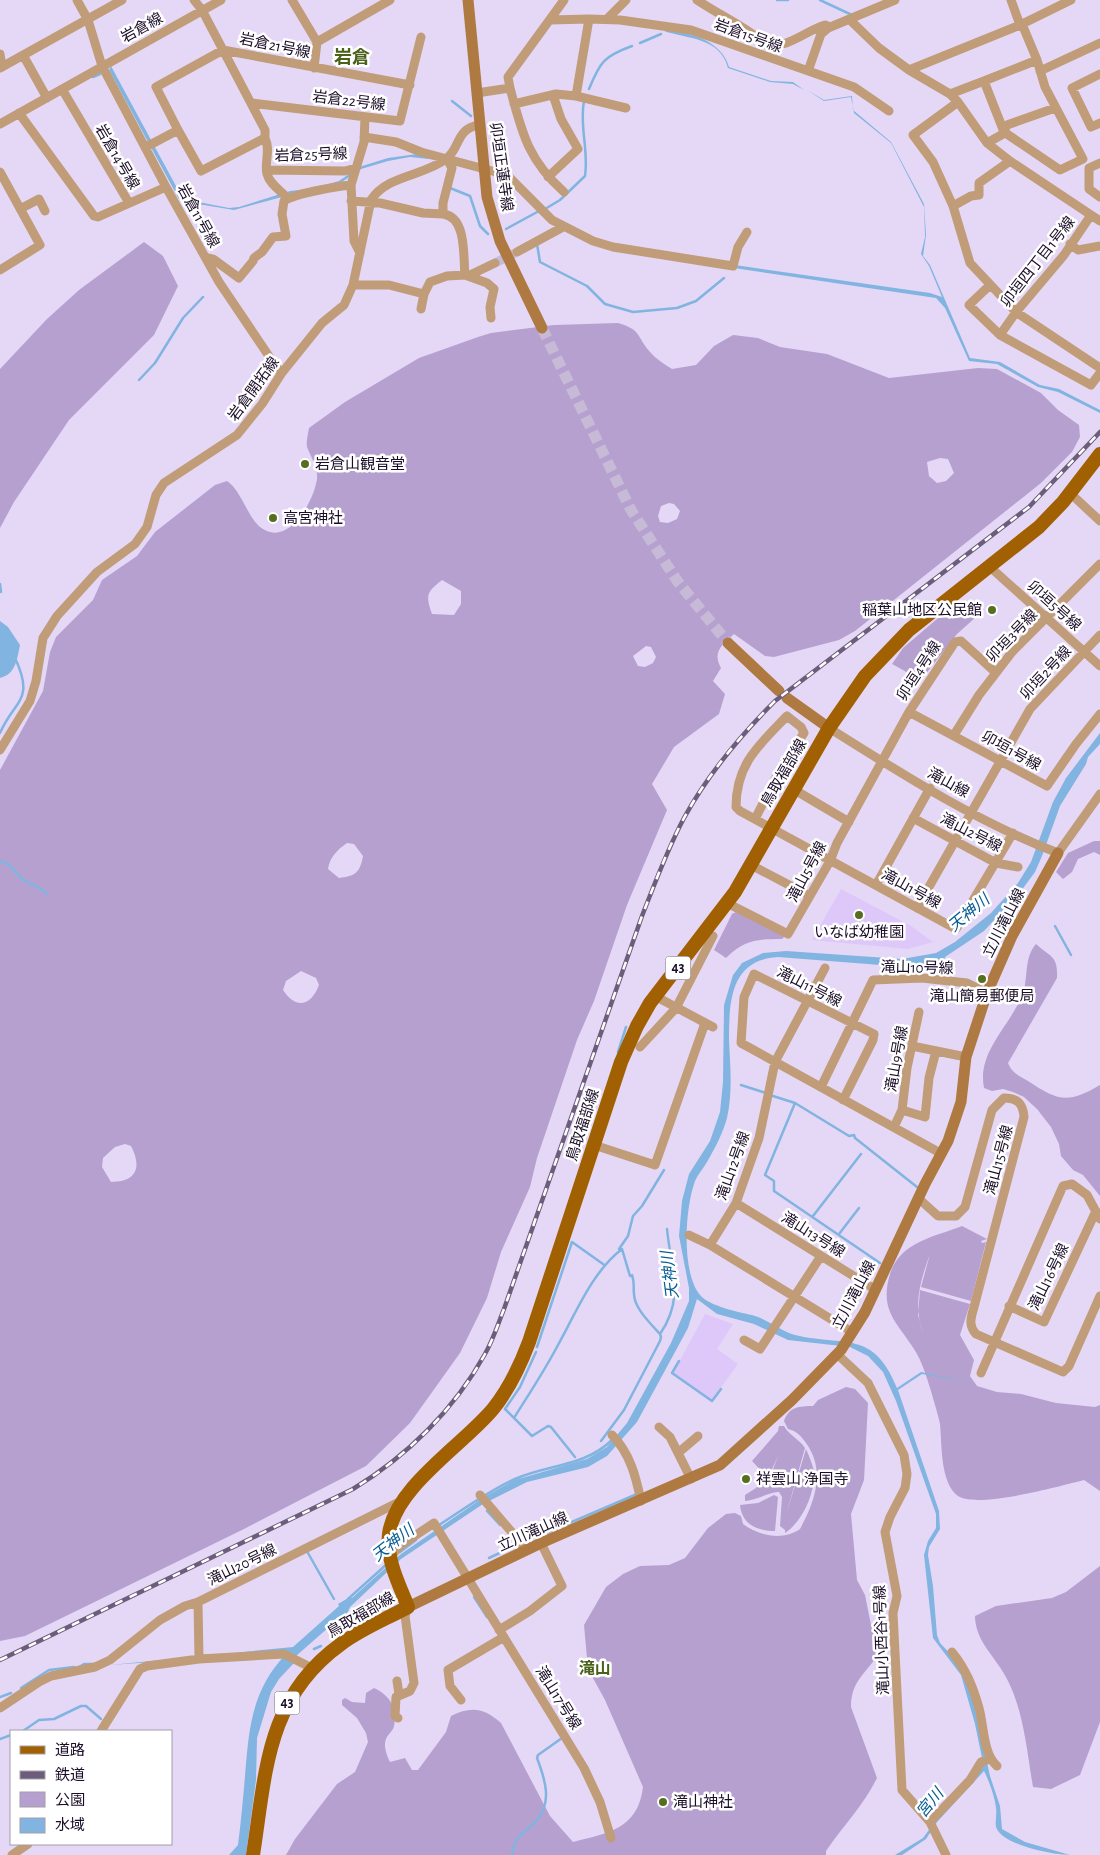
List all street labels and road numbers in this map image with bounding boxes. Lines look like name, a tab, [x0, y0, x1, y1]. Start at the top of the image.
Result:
street label: 岩倉線	[118, 10, 165, 45]
street label: 岩倉15号線	[712, 16, 784, 55]
street label: 岩倉21号線	[238, 30, 312, 61]
street label: 岩倉22号線	[312, 88, 387, 113]
street label: 岩倉14号線	[92, 121, 142, 192]
street label: 卯垣正蓮寺線	[487, 121, 516, 213]
street label: 岩倉25号線	[274, 145, 348, 164]
street label: 岩倉11号線	[174, 181, 222, 250]
street label: 卯垣四丁目1号線	[997, 213, 1078, 310]
street label: 岩倉開拓線	[225, 354, 282, 424]
street label: 卯垣5号線	[1024, 578, 1084, 634]
street label: 卯垣3号線	[983, 606, 1040, 665]
street label: 卯垣4号線	[894, 638, 944, 703]
street label: 卯垣2号線	[1017, 643, 1074, 703]
street label: 卯垣1号線	[979, 728, 1044, 773]
street label: 鳥取福部線	[758, 736, 809, 809]
street label: 滝山線	[925, 765, 972, 800]
street label: 滝山2号線	[938, 810, 1005, 855]
street label: 滝山5号線	[784, 839, 829, 905]
street label: 滝山1号線	[879, 866, 944, 911]
street label: 立川滝山線	[979, 886, 1028, 960]
road number: 43	[666, 956, 690, 980]
street label: 滝山10号線	[880, 959, 954, 976]
street label: 滝山11号線	[774, 963, 844, 1010]
street label: 滝山9号線	[883, 1025, 910, 1093]
street label: 鳥取福部線	[563, 1087, 602, 1163]
street label: 滝山15号線	[982, 1123, 1015, 1196]
street label: 滝山12号線	[713, 1129, 752, 1202]
street label: 滝山13号線	[779, 1209, 848, 1260]
street label: 滝山16号線	[1026, 1241, 1072, 1313]
street label: 立川滝山線	[829, 1258, 878, 1332]
street label: 立川滝山線	[495, 1509, 570, 1554]
street label: 滝山20号線	[205, 1541, 279, 1588]
street label: 滝山小西谷1号線	[872, 1585, 891, 1695]
street label: 鳥取福部線	[324, 1589, 397, 1640]
street label: 滝山17号線	[533, 1663, 584, 1732]
road number: 43	[274, 1692, 300, 1715]

